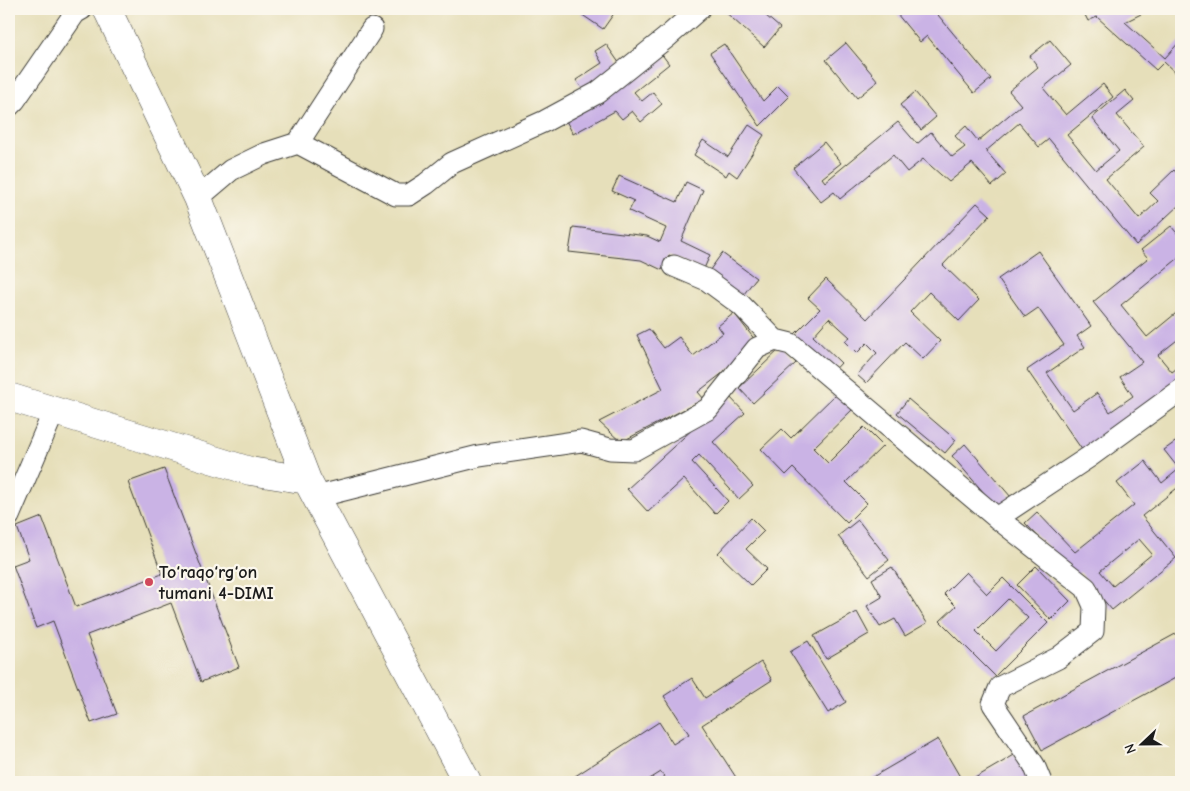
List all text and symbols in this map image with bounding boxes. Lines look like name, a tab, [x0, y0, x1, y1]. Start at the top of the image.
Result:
place label: To‘raqo‘rg‘on tumani 4-DIMI	[158, 562, 274, 604]
marker: To‘raqo‘rg‘on tumani 4-DIMI	[143, 576, 155, 588]
north arrow	[1118, 718, 1168, 768]
text: N	[1121, 741, 1140, 756]

